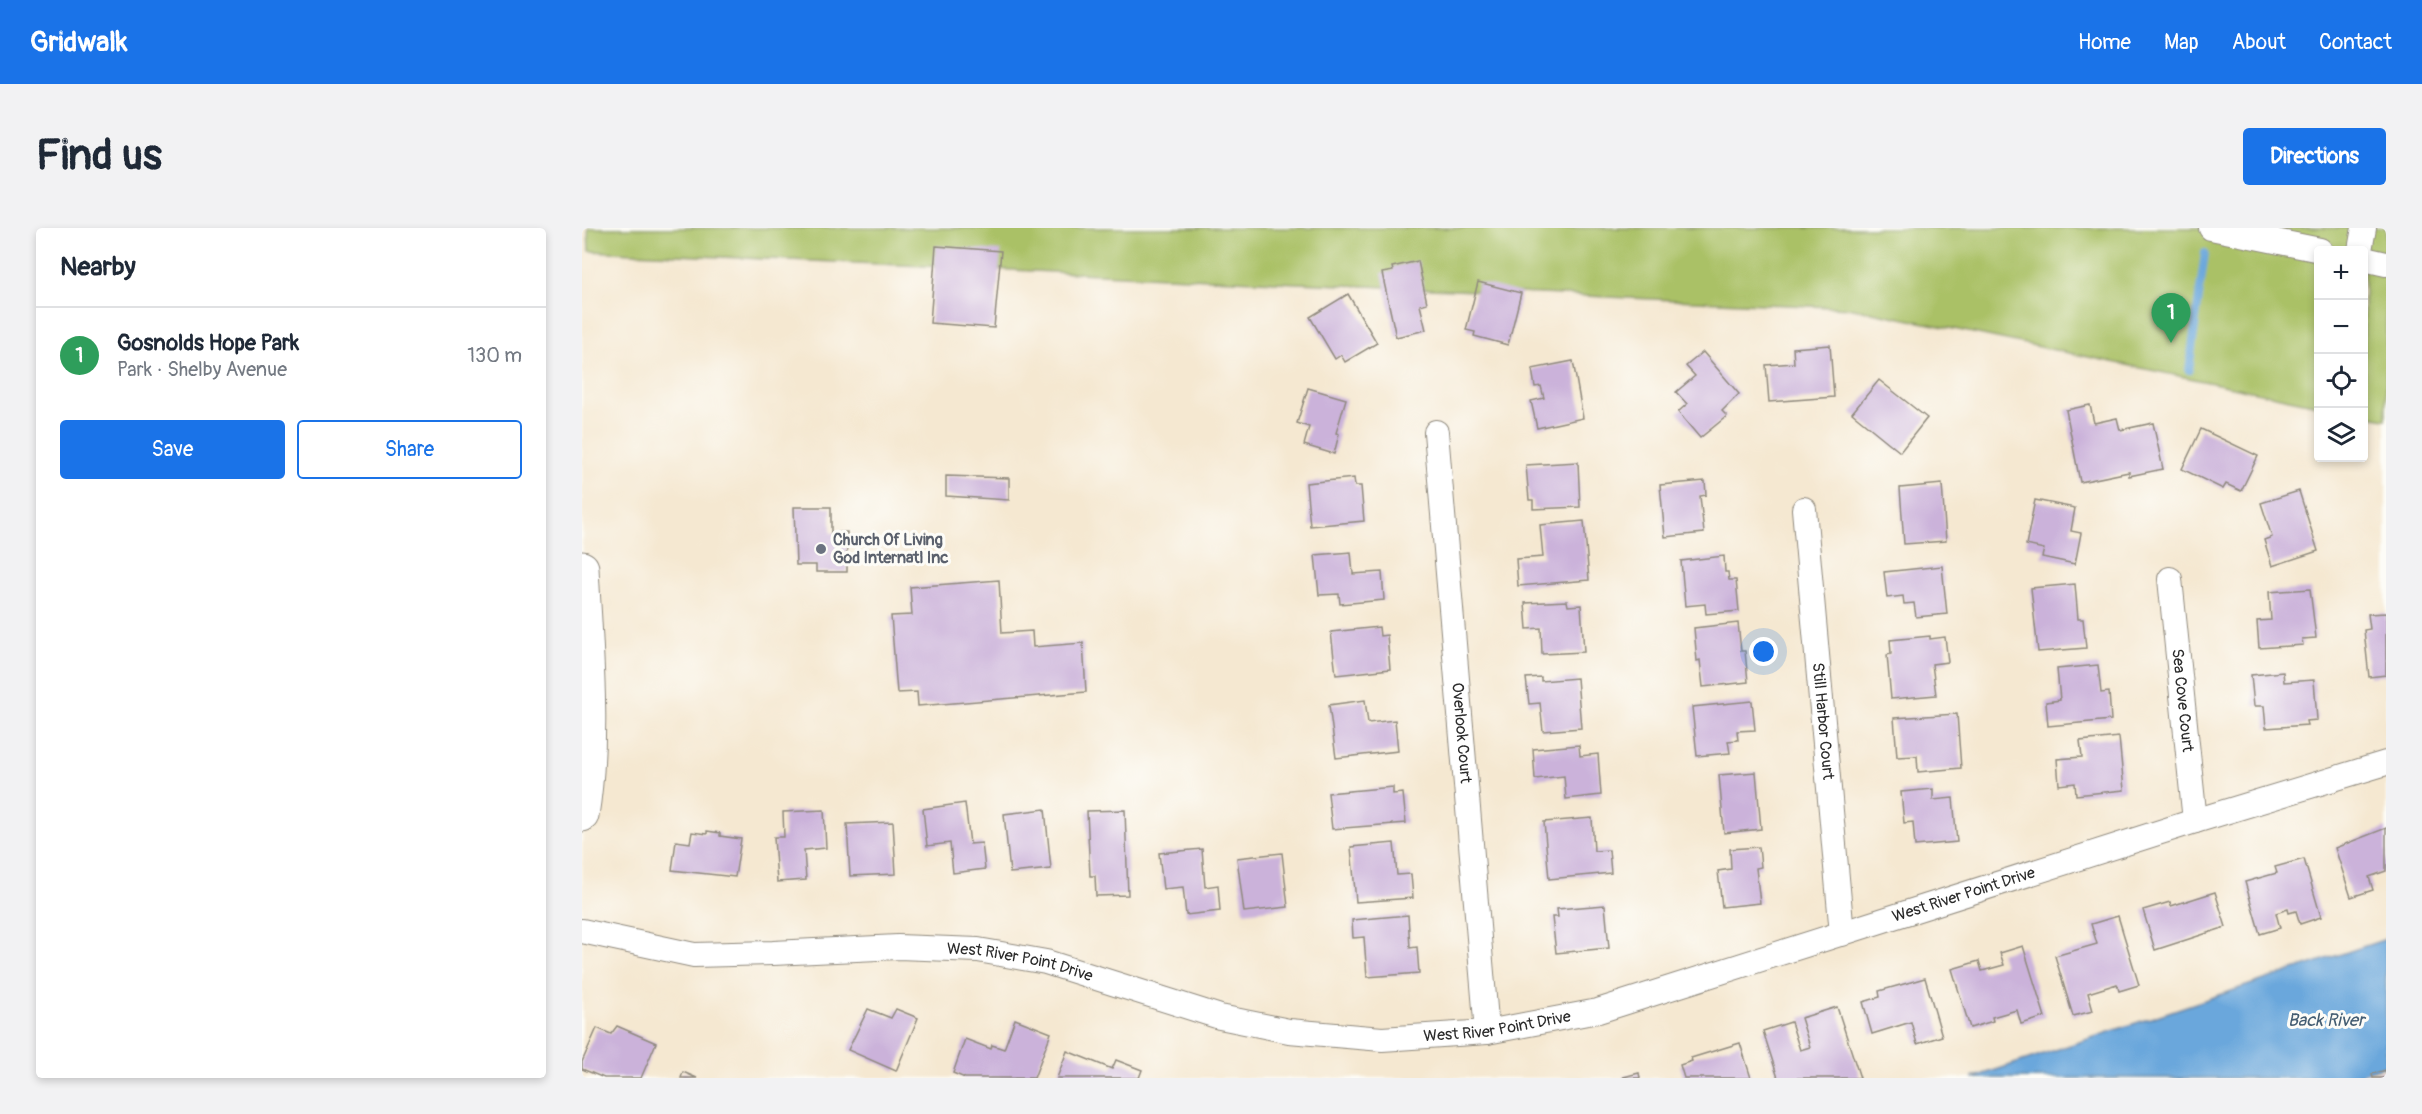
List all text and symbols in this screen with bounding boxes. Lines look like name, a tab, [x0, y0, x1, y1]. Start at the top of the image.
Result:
text: Gridwalk	[30, 25, 128, 60]
text: Home	[2078, 29, 2131, 56]
text: Map	[2164, 29, 2199, 56]
text: About	[2232, 29, 2286, 56]
text: Contact	[2319, 29, 2392, 56]
button: Directions	[2243, 128, 2386, 185]
text: Find us	[36, 130, 162, 182]
map controls	[2314, 246, 2368, 462]
button: +	[2314, 246, 2368, 300]
text: Nearby	[60, 251, 136, 283]
pin: 1	[2152, 294, 2190, 343]
button: −	[2314, 300, 2368, 354]
text: Gosnolds Hope Park	[117, 329, 299, 357]
text: 1	[76, 343, 83, 368]
text: 130 m	[467, 343, 522, 368]
button: locate	[2314, 354, 2368, 408]
text: Park · Shelby Avenue	[117, 357, 287, 382]
button: layers	[2314, 408, 2368, 462]
button: Save	[60, 420, 285, 479]
button: Share	[297, 420, 522, 479]
place label: Church Of Living God Internatl Inc	[833, 530, 948, 568]
marker: Church Of Living God Internatl Inc	[814, 542, 828, 556]
your location	[1749, 637, 1778, 666]
street label: Sea Cove Court	[2167, 648, 2198, 754]
street label: Still Harbor Court	[1808, 662, 1838, 781]
street label: Overlook Court	[1447, 682, 1476, 785]
street label: West River Point Drive	[1890, 863, 2038, 927]
street label: West River Point Drive	[947, 939, 1095, 986]
street label: West River Point Drive	[1423, 1006, 1573, 1046]
water label: Back River	[2288, 1009, 2367, 1032]

